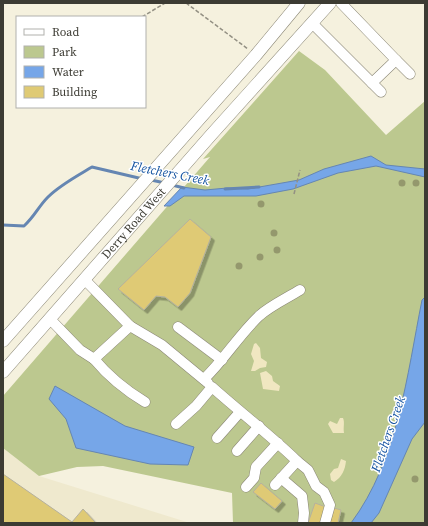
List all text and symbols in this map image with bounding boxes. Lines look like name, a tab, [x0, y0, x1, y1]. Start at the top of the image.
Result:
legend	[16, 16, 146, 108]
text: Road	[52, 24, 79, 40]
text: Park	[52, 44, 77, 60]
text: Water	[52, 64, 84, 80]
text: Building	[52, 84, 97, 100]
water label: Fletchers Creek	[128, 157, 211, 189]
street label: Derry Road West	[98, 184, 169, 262]
water label: Fletchers Creek	[367, 393, 409, 475]

